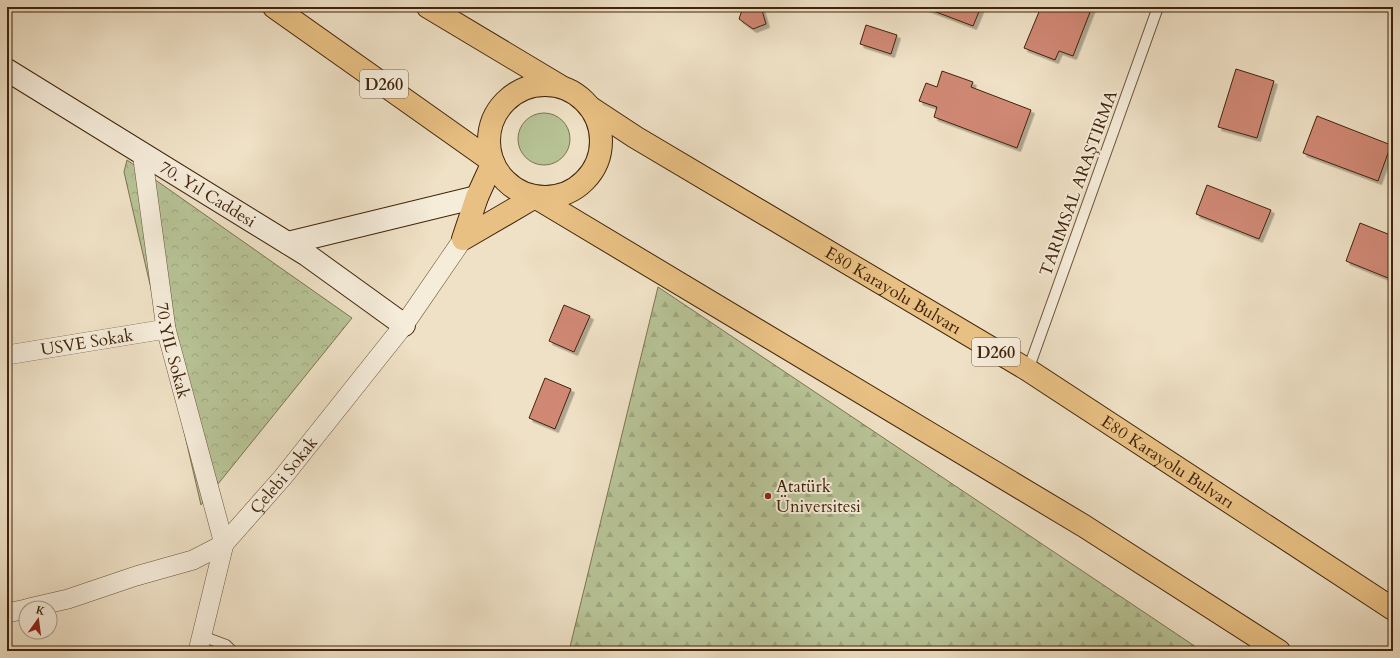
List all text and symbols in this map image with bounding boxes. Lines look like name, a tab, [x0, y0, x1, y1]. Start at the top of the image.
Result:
road number: D260	[360, 70, 408, 98]
street label: TARIMSAL ARAŞTIRMA	[1034, 86, 1123, 279]
street label: 70. Yıl Caddesi	[155, 156, 260, 233]
street label: E80 Karayolu Bulvarı	[821, 241, 966, 340]
street label: 70.YIL Sokak	[151, 301, 196, 402]
street label: USVE Sokak	[39, 323, 136, 361]
road number: D260	[972, 338, 1020, 366]
street label: E80 Karayolu Bulvarı	[1097, 410, 1239, 514]
street label: Çelebi Sokak	[245, 431, 324, 519]
place label: Atatürk Üniversitesi	[776, 475, 861, 518]
marker: Atatürk Üniversitesi	[763, 491, 773, 501]
north arrow	[18, 600, 58, 640]
text: K	[34, 602, 47, 619]

